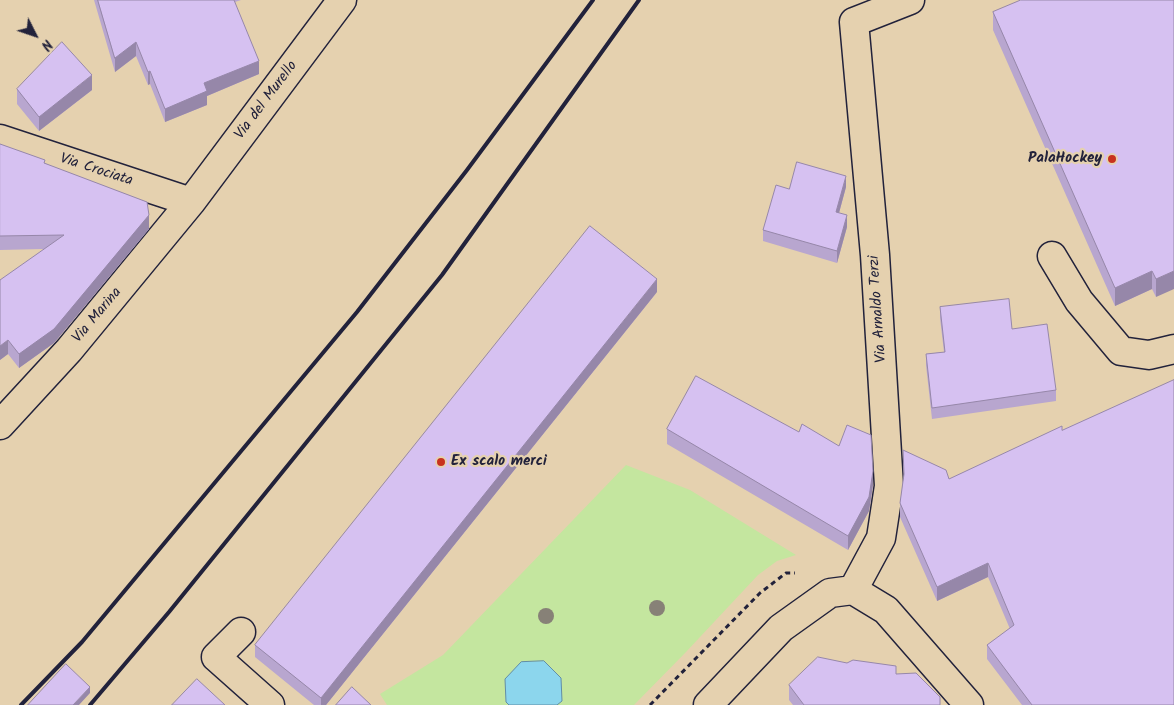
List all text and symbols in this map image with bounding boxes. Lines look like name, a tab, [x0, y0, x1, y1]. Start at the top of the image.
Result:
north arrow	[10, 10, 60, 60]
text: N	[35, 34, 58, 55]
street label: Via del Murello	[232, 58, 302, 144]
place label: PalaHockey	[1028, 150, 1102, 168]
street label: Via Crociata	[57, 151, 135, 191]
marker: PalaHockey	[1106, 153, 1118, 165]
street label: Via Arnaldo Terzi	[866, 255, 892, 363]
street label: Via Marina	[70, 285, 126, 347]
place label: Ex scalo merci	[451, 453, 547, 471]
marker: Ex scalo merci	[435, 456, 447, 468]

